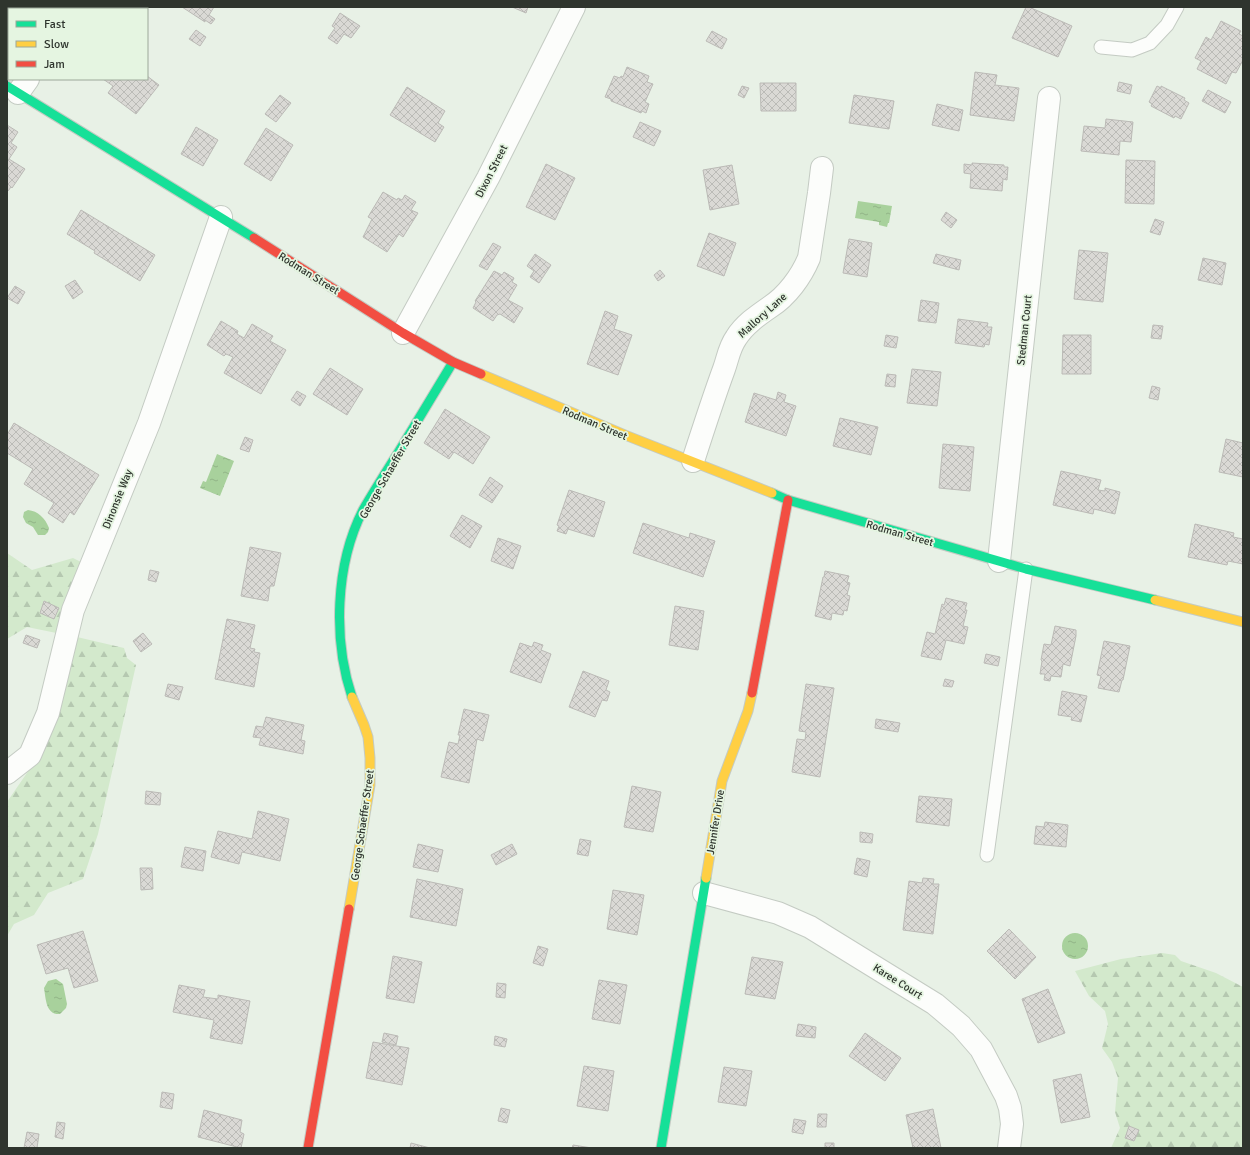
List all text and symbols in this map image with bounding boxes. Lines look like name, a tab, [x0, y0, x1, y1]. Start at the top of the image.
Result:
legend	[8, 8, 148, 80]
text: Fast	[44, 17, 65, 32]
text: Slow	[44, 37, 69, 52]
text: Jam	[44, 57, 65, 72]
street label: Dixon Street	[473, 142, 510, 200]
street label: Rodman Street	[276, 250, 342, 297]
street label: Mallory Lane	[735, 290, 789, 341]
street label: Stedman Court	[1014, 294, 1035, 366]
street label: Rodman Street	[560, 404, 629, 443]
street label: George Schaeffer Street	[357, 417, 424, 521]
street label: Dinonsie Way	[100, 467, 136, 531]
street label: Rodman Street	[865, 518, 935, 549]
street label: George Schaeffer Street	[348, 769, 377, 881]
street label: Jennifer Drive	[704, 789, 727, 855]
street label: Karee Court	[871, 961, 925, 1002]

